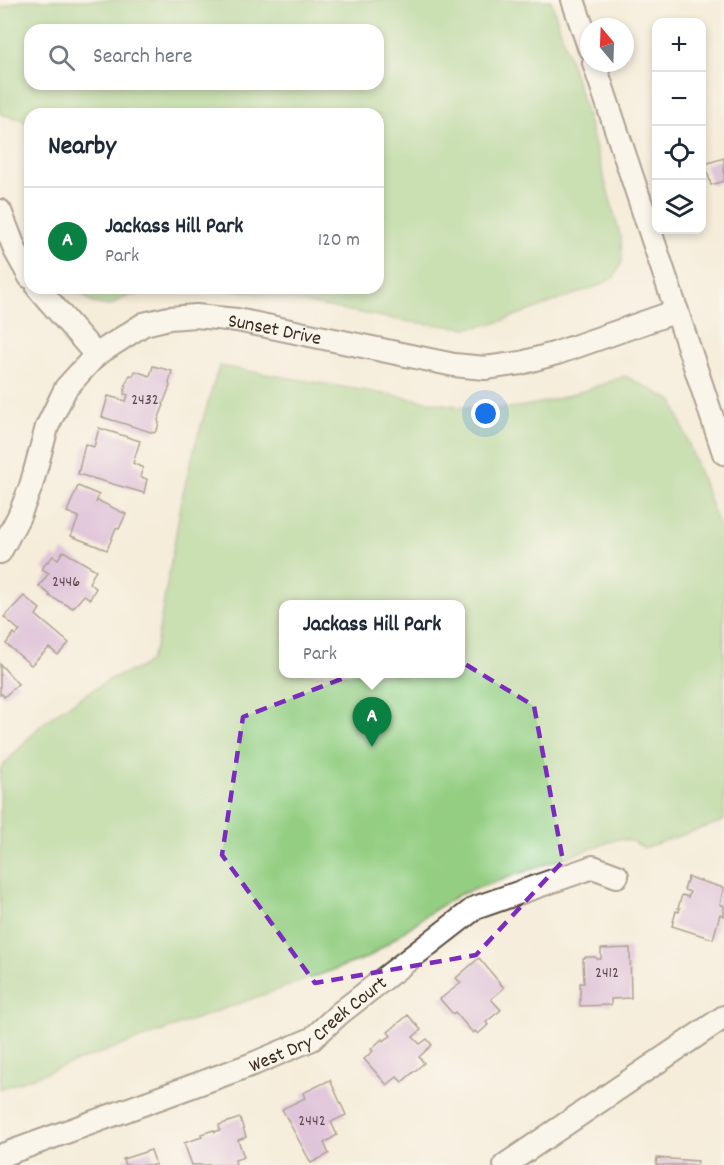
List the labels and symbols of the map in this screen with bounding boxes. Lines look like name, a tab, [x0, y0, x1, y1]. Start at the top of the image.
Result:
north arrow	[580, 18, 634, 72]
street label: Sunset Drive	[227, 308, 324, 354]
house number: 2432	[131, 389, 159, 412]
your location	[471, 399, 500, 428]
house number: 2446	[52, 571, 80, 594]
pin: A	[352, 698, 392, 747]
house number: 2412	[595, 962, 619, 985]
street label: West Dry Creek Court	[245, 971, 394, 1081]
house number: 2442	[298, 1110, 326, 1133]

